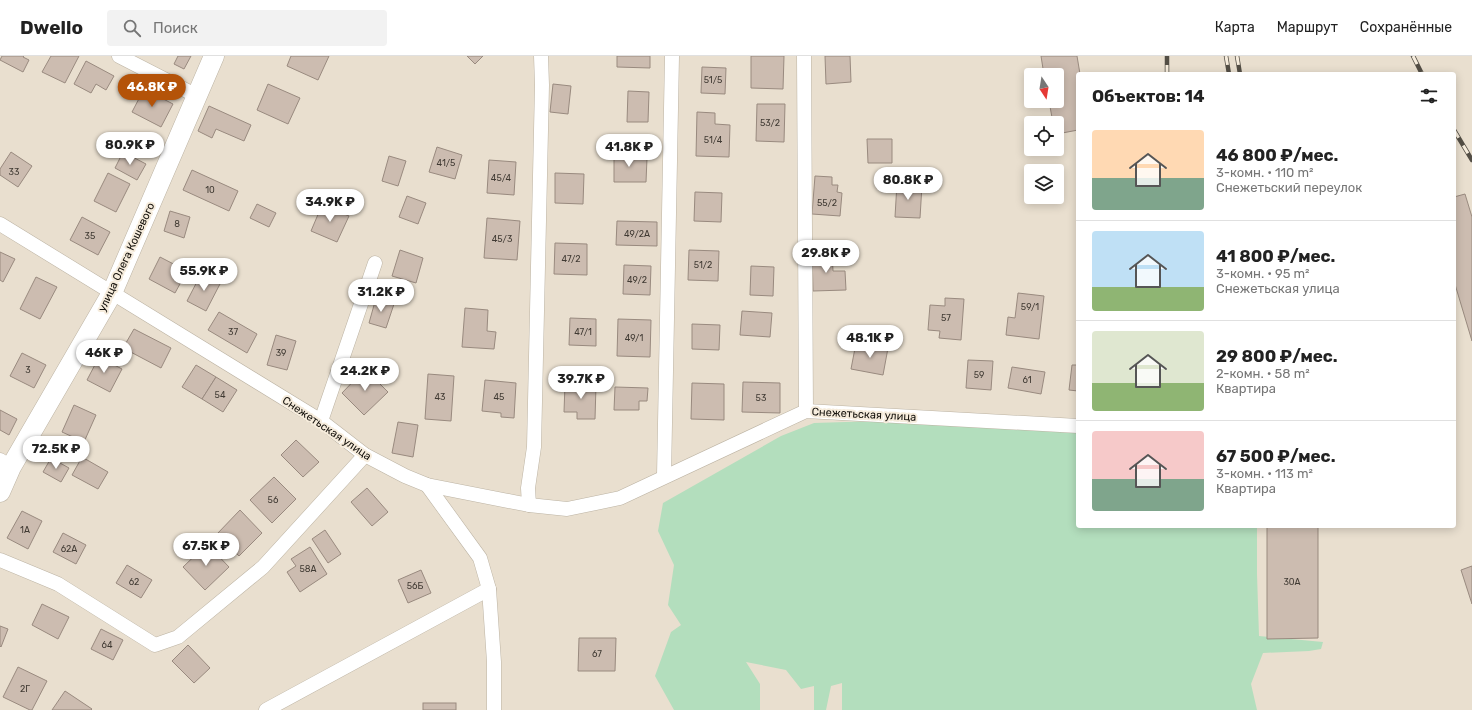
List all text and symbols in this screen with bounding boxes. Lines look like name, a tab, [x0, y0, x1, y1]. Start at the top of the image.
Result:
search box	[107, 10, 387, 46]
text: Dwello	[20, 16, 83, 39]
icon: search	[121, 17, 143, 39]
text: Поиск	[153, 19, 198, 37]
text: Карта	[1215, 19, 1255, 36]
text: Маршрут	[1277, 19, 1338, 36]
text: Сохранённые	[1360, 19, 1452, 36]
north arrow	[1024, 68, 1064, 108]
map controls	[1024, 68, 1064, 204]
pin: 46.8K ₽	[115, 74, 189, 108]
house number: 51/5	[704, 75, 722, 85]
text: 46.8K ₽	[127, 79, 177, 94]
icon: filters	[1418, 85, 1440, 107]
text: Объектов: 14	[1092, 86, 1205, 106]
button: locate	[1024, 116, 1064, 156]
house number: 53/2	[760, 118, 780, 128]
pin: 80.9K ₽	[93, 132, 167, 166]
pin: 41.8K ₽	[592, 134, 666, 168]
house number: 51/4	[704, 135, 723, 145]
text: 80.9K ₽	[105, 137, 155, 152]
text: 41.8K ₽	[605, 139, 653, 154]
text: 46 800 ₽/мес.	[1216, 145, 1338, 165]
icon: home	[1124, 146, 1172, 194]
house number: 41/5	[437, 158, 455, 168]
button: layers	[1024, 164, 1064, 204]
text: 3-комн. · 110 m²	[1216, 165, 1314, 180]
house number: 33	[9, 167, 19, 177]
pin: 80.8K ₽	[871, 167, 945, 201]
text: 80.8K ₽	[883, 172, 933, 187]
house number: 45/4	[491, 173, 512, 183]
text: Снежетьский переулок	[1216, 180, 1362, 195]
house number: 10	[205, 185, 215, 195]
pin: 34.9K ₽	[293, 189, 367, 223]
text: 34.9K ₽	[305, 194, 355, 209]
house number: 55/2	[817, 198, 837, 208]
street label: улица Олега Кошевого	[95, 201, 157, 314]
house number: 8	[174, 219, 180, 229]
house number: 49/2А	[624, 229, 650, 239]
house number: 35	[85, 231, 95, 241]
house number: 45/3	[492, 234, 512, 244]
pin: 29.8K ₽	[789, 240, 863, 274]
text: 29.8K ₽	[801, 245, 851, 260]
text: 41 800 ₽/мес.	[1216, 246, 1335, 266]
icon: home	[1124, 247, 1172, 295]
house number: 47/2	[562, 254, 580, 264]
pin: 55.9K ₽	[167, 258, 241, 292]
house number: 51/2	[694, 260, 712, 270]
text: 55.9K ₽	[180, 263, 228, 278]
text: 3-комн. · 95 m²	[1216, 266, 1310, 281]
house number: 49/2	[627, 275, 647, 285]
pin: 31.2K ₽	[344, 279, 418, 313]
text: Снежетьская улица	[1216, 281, 1340, 296]
text: 31.2K ₽	[357, 284, 405, 299]
house number: 59/1	[1021, 302, 1039, 312]
house number: 57	[941, 313, 951, 323]
pin: 48.1K ₽	[833, 325, 907, 359]
house number: 37	[228, 327, 238, 337]
house number: 47/1	[574, 327, 592, 337]
text: 48.1K ₽	[846, 330, 894, 345]
house number: 49/1	[625, 333, 643, 343]
pin: 46K ₽	[76, 340, 132, 374]
text: 46K ₽	[85, 345, 123, 360]
text: 29 800 ₽/мес.	[1216, 346, 1338, 366]
icon: home	[1124, 347, 1172, 395]
house number: 39	[276, 348, 286, 358]
pin: 24.2K ₽	[328, 358, 402, 392]
text: 24.2K ₽	[340, 363, 390, 378]
house number: 3	[25, 365, 31, 375]
pin: 39.7K ₽	[544, 366, 618, 400]
text: 2-комн. · 58 m²	[1216, 366, 1310, 381]
house number: 59	[974, 370, 984, 380]
text: 39.7K ₽	[557, 371, 605, 386]
house number: 61	[1022, 375, 1032, 385]
text: Квартира	[1216, 381, 1276, 396]
house number: 54	[215, 390, 226, 400]
house number: 43	[435, 392, 446, 402]
house number: 45	[494, 392, 504, 402]
house number: 53	[756, 393, 766, 403]
street label: Снежетьская улица	[280, 394, 374, 463]
street label: Снежетьская улица	[811, 405, 917, 424]
pin: 72.5K ₽	[19, 436, 93, 470]
text: 72.5K ₽	[32, 441, 80, 456]
text: 67 500 ₽/мес.	[1216, 446, 1335, 466]
icon: home	[1124, 447, 1172, 495]
text: 3-комн. · 113 m²	[1216, 466, 1313, 481]
text: Квартира	[1216, 481, 1276, 496]
house number: 56	[268, 495, 279, 505]
house number: 1А	[20, 525, 30, 535]
pin: 67.5K ₽	[169, 533, 243, 567]
text: 67.5K ₽	[182, 538, 230, 553]
house number: 62А	[61, 544, 77, 554]
house number: 58А	[299, 564, 317, 574]
house number: 62	[129, 577, 139, 587]
house number: 30А	[1283, 577, 1301, 587]
house number: 56Б	[407, 581, 423, 591]
house number: 64	[101, 640, 113, 650]
house number: 67	[592, 649, 602, 659]
house number: 2Г	[20, 684, 30, 694]

